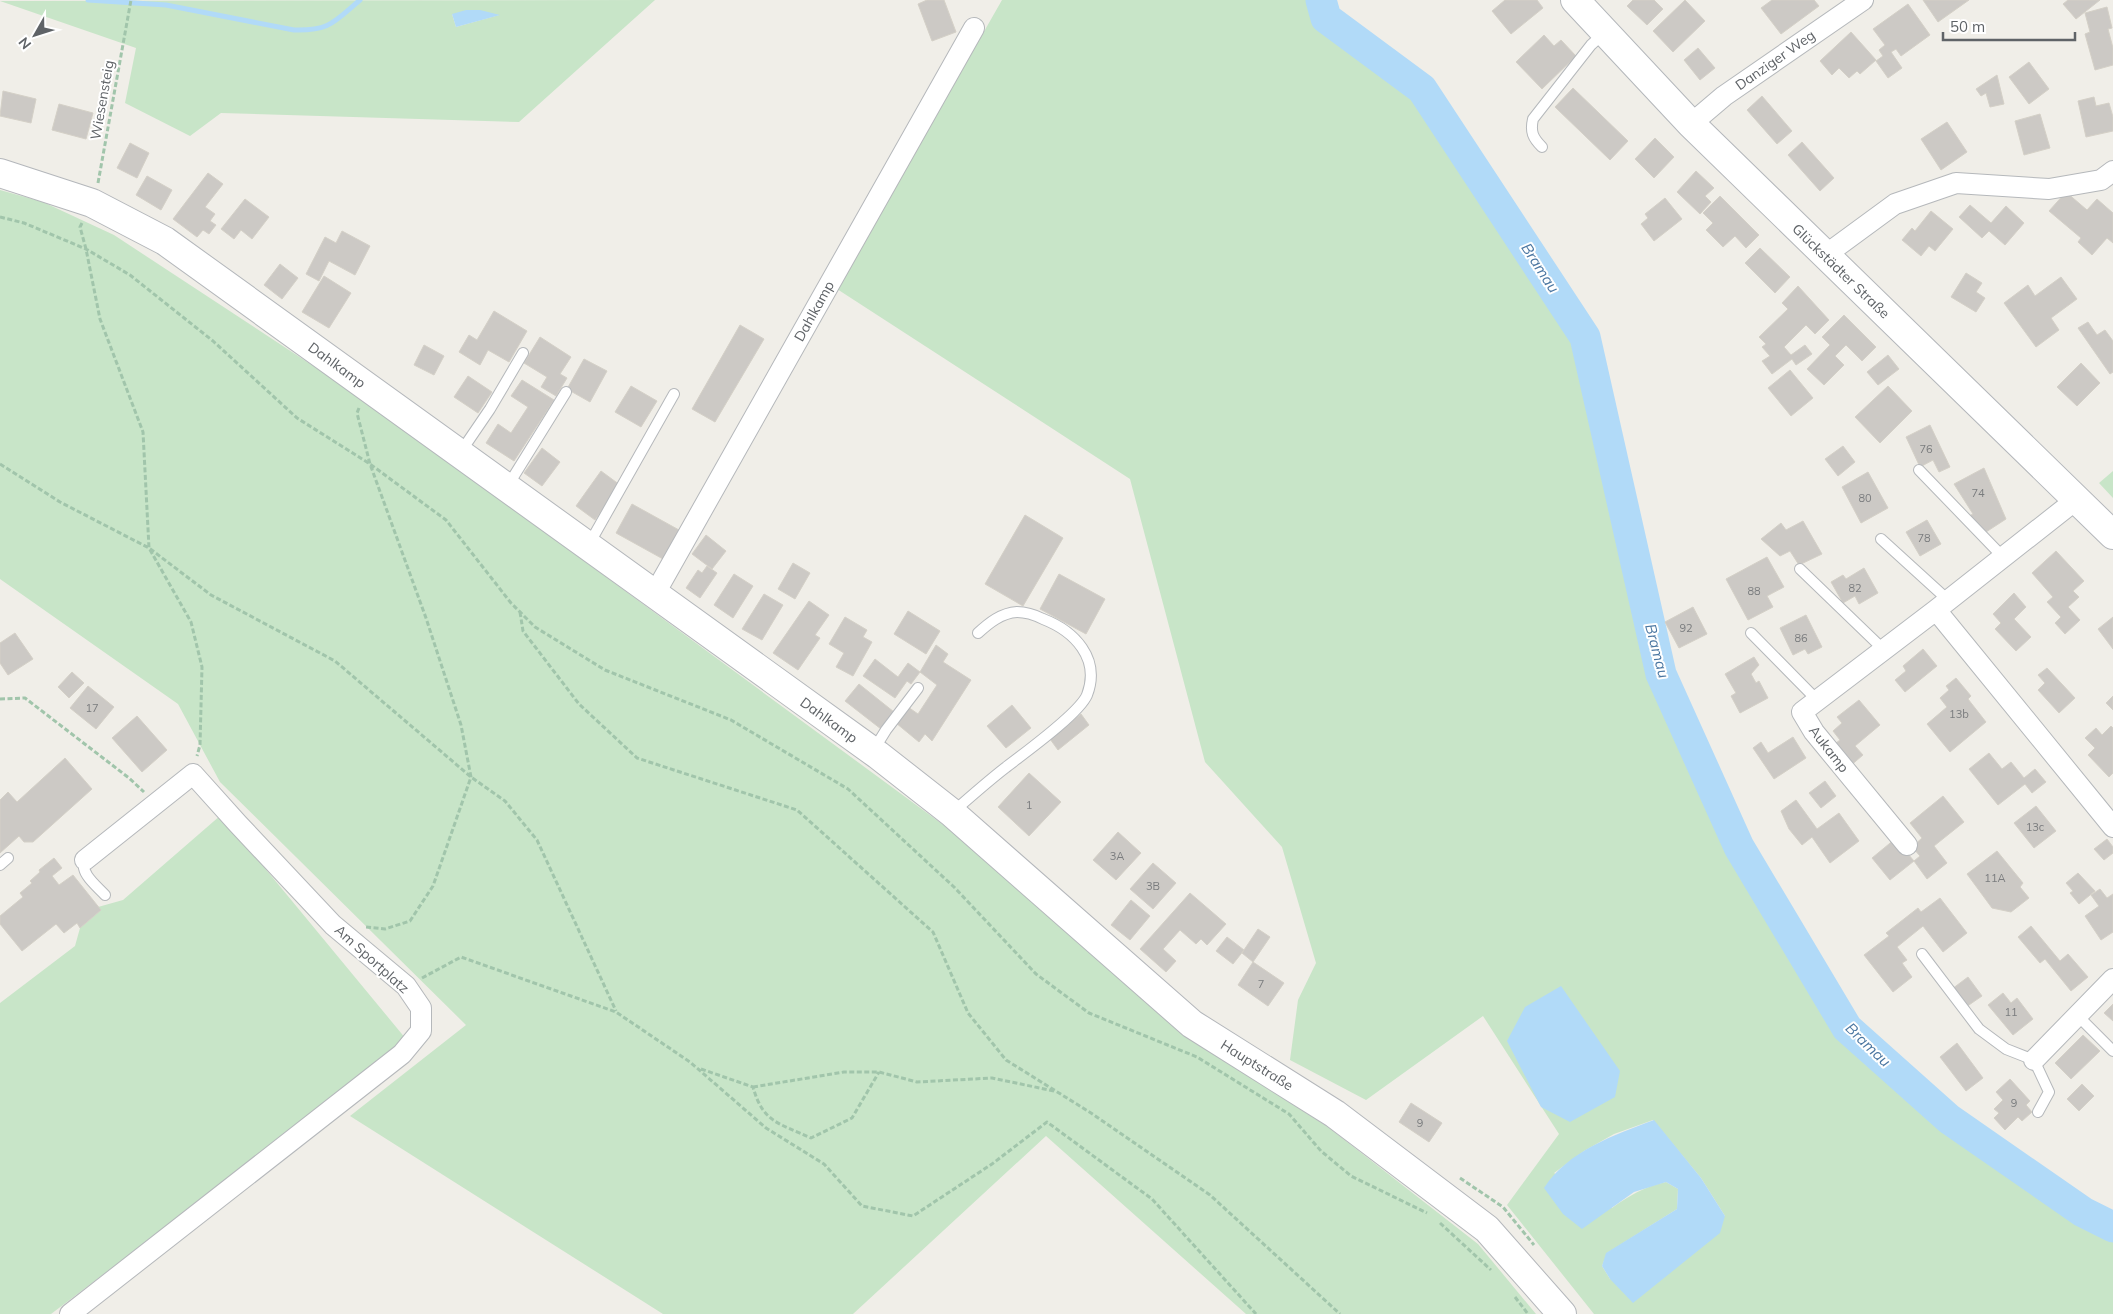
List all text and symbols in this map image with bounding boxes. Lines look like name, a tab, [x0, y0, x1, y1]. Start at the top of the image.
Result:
north arrow	[10, 10, 60, 60]
scale bar	[1943, 10, 2076, 42]
text: 50 m	[1950, 17, 1985, 36]
street label: Danziger Weg	[1732, 26, 1818, 94]
text: N	[15, 33, 35, 53]
street label: Wiesensteig	[86, 59, 118, 141]
street label: Glückstädter Straße	[1788, 220, 1894, 322]
water label: Bramau	[1517, 239, 1564, 296]
street label: Dahlkamp	[790, 277, 838, 345]
street label: Dahlkamp	[305, 338, 369, 392]
house number: 76	[1919, 442, 1933, 456]
house number: 74	[1971, 486, 1985, 500]
house number: 80	[1858, 491, 1872, 505]
house number: 78	[1917, 531, 1931, 545]
house number: 82	[1848, 581, 1862, 595]
house number: 88	[1747, 584, 1761, 598]
house number: 92	[1679, 621, 1693, 635]
water label: Bramau	[1641, 622, 1674, 680]
house number: 86	[1794, 631, 1808, 645]
street label: Dahlkamp	[797, 693, 861, 747]
house number: 17	[85, 701, 99, 715]
house number: 13b	[1949, 707, 1969, 721]
street label: Aukamp	[1805, 722, 1853, 776]
house number: 1	[1026, 798, 1032, 812]
house number: 13c	[2026, 820, 2045, 834]
house number: 3A	[1110, 849, 1124, 863]
house number: 11A	[1984, 871, 2006, 885]
house number: 3B	[1146, 879, 1160, 893]
street label: Am Sportplatz	[331, 921, 413, 997]
house number: 7	[1258, 977, 1264, 991]
house number: 11	[2004, 1005, 2018, 1019]
water label: Bramau	[1842, 1019, 1895, 1071]
street label: Hauptstraße	[1217, 1036, 1297, 1094]
house number: 9	[2011, 1096, 2017, 1110]
house number: 9	[1417, 1116, 1423, 1130]

